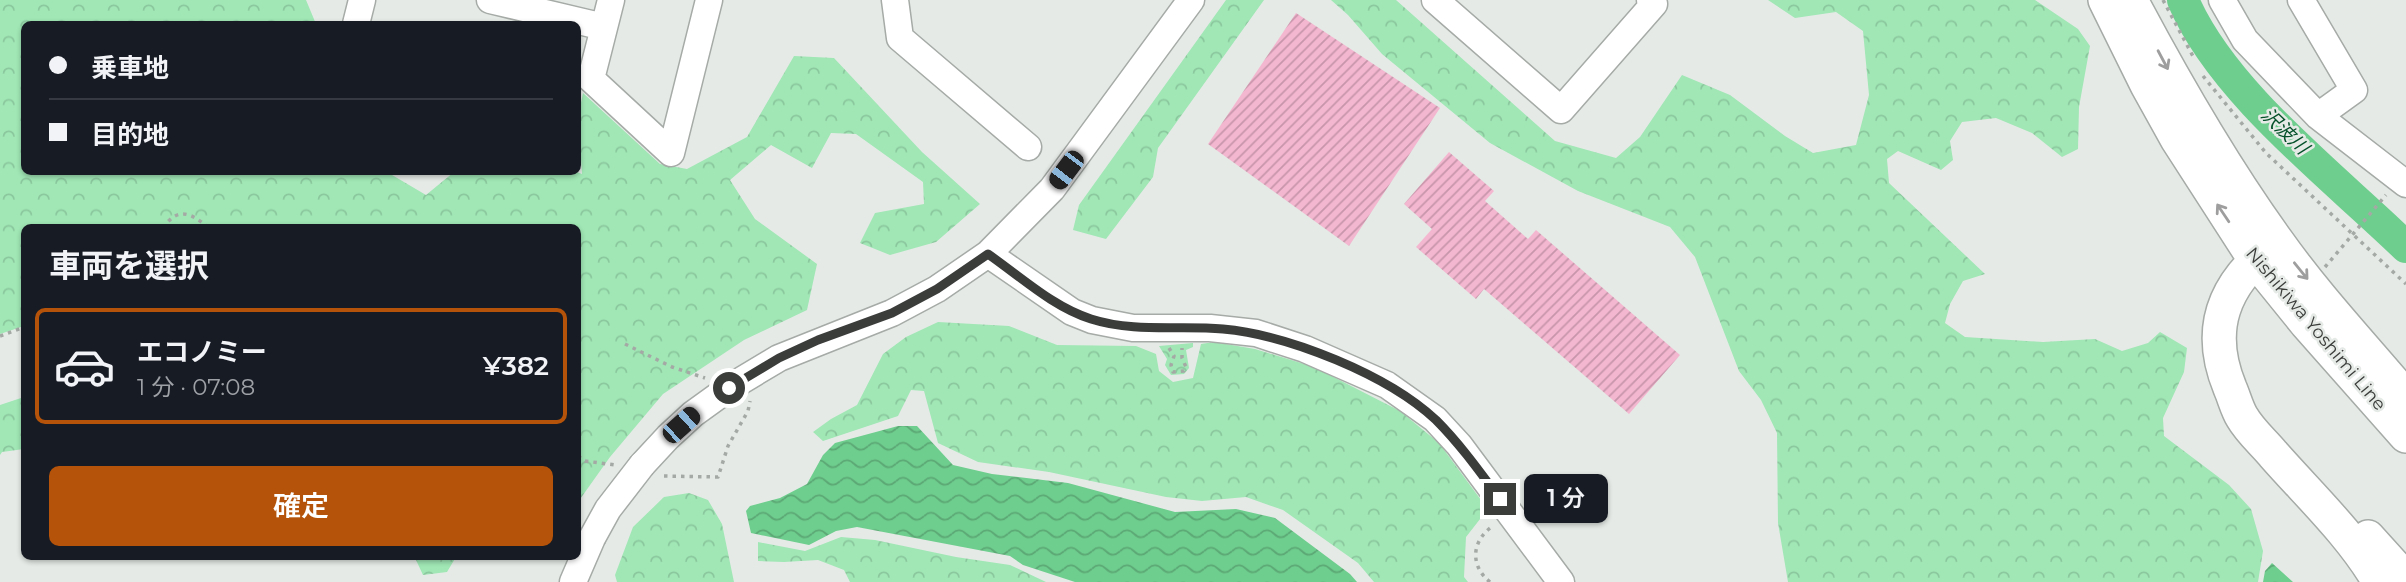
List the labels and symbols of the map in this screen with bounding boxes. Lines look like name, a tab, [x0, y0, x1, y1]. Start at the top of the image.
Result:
one-way arrow	[2157, 49, 2170, 70]
water label: 沢波川	[2257, 103, 2315, 160]
car	[1045, 147, 1088, 193]
one-way arrow	[2216, 204, 2230, 223]
street label: Nishikiwa Yoshimi Line	[2241, 243, 2391, 415]
one-way arrow	[2293, 261, 2308, 279]
route start	[713, 372, 745, 404]
car	[659, 403, 704, 447]
callout: 1 分	[1524, 475, 1608, 524]
route end	[1484, 483, 1516, 515]

